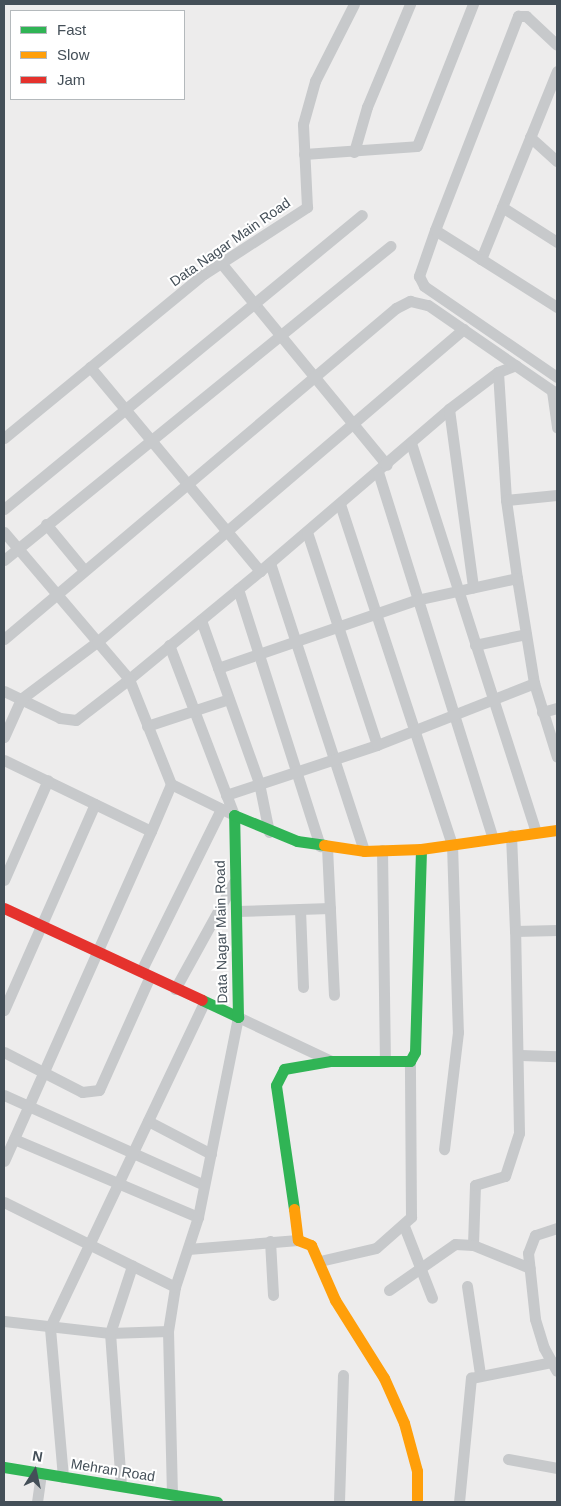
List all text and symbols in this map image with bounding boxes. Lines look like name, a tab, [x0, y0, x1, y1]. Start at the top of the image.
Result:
legend	[10, 10, 185, 100]
text: Fast	[57, 21, 86, 38]
text: Slow	[57, 46, 90, 63]
text: Jam	[57, 71, 85, 88]
street label: Data Nagar Main Road	[167, 194, 293, 290]
street label: Data Nagar Main Road	[211, 860, 231, 1004]
north arrow	[10, 1446, 60, 1496]
text: N	[31, 1447, 44, 1465]
street label: Mehran Road	[70, 1455, 156, 1485]

